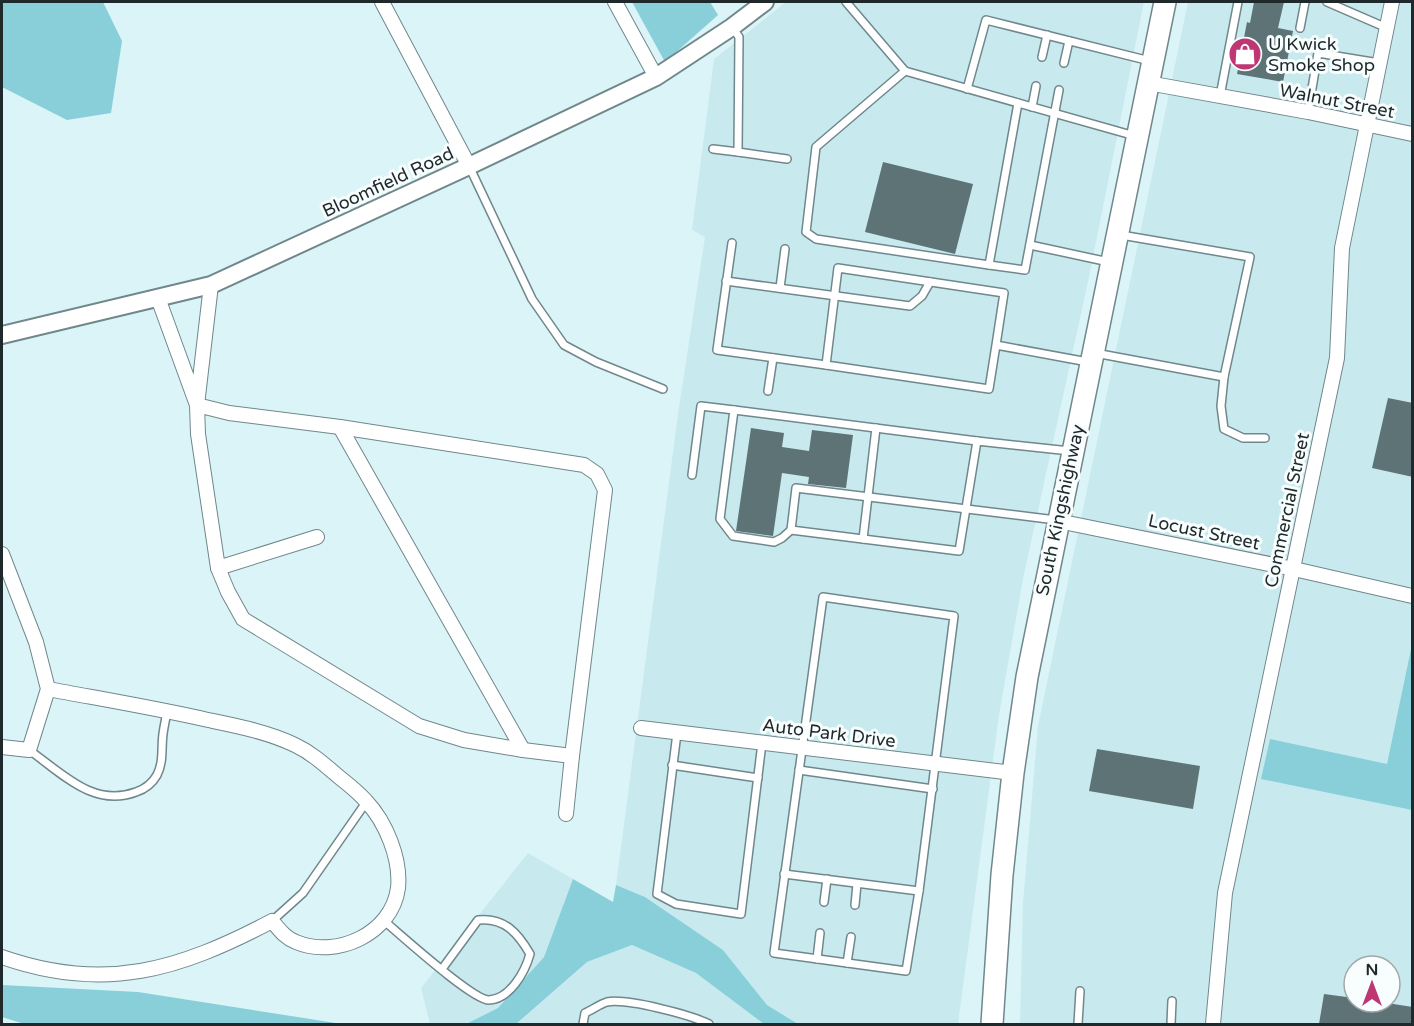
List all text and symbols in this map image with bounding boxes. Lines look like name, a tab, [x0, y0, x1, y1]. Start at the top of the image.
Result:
place label: U Kwick Smoke Shop	[1268, 33, 1375, 76]
shop icon: U Kwick Smoke Shop	[1227, 36, 1263, 72]
street label: Walnut Street	[1278, 79, 1397, 123]
street label: Bloomfield Road	[319, 142, 457, 222]
street label: South Kingshighway	[1031, 422, 1089, 598]
street label: Commercial Street	[1260, 430, 1314, 589]
street label: Locust Street	[1146, 509, 1262, 555]
street label: Auto Park Drive	[761, 714, 897, 752]
north arrow	[1342, 954, 1402, 1014]
text: N	[1366, 960, 1378, 980]

